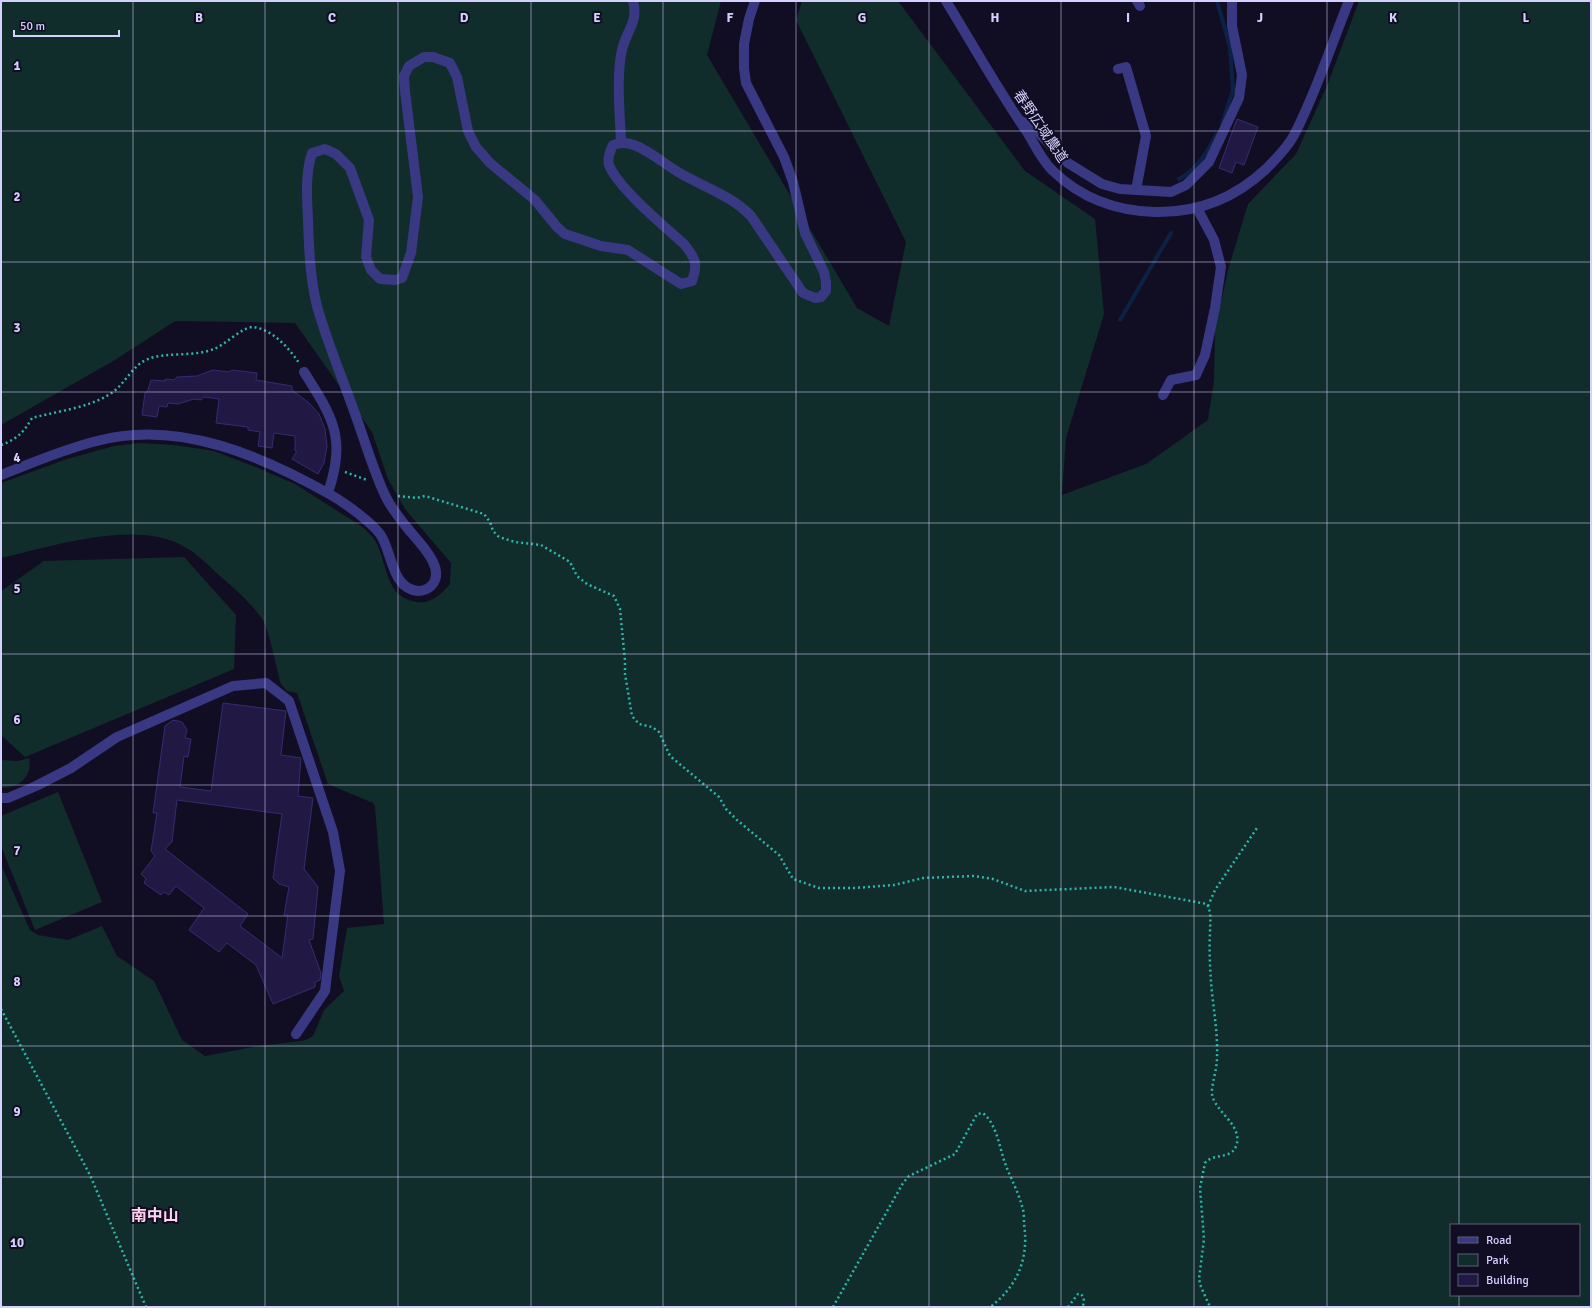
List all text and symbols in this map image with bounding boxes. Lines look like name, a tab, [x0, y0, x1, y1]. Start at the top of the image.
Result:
text: B	[195, 10, 203, 26]
text: C	[328, 10, 336, 26]
text: D	[460, 10, 469, 26]
text: E	[593, 10, 601, 26]
text: F	[727, 10, 734, 26]
text: G	[858, 10, 866, 26]
text: H	[991, 10, 999, 26]
text: I	[1126, 10, 1130, 26]
text: J	[1257, 10, 1263, 26]
text: K	[1389, 10, 1397, 26]
text: L	[1523, 10, 1530, 26]
scale bar	[14, 12, 119, 38]
text: 50 m	[20, 19, 45, 34]
text: 1	[13, 58, 21, 74]
street label: 春野広域農道	[1010, 87, 1071, 166]
text: 2	[13, 189, 21, 205]
text: 3	[13, 320, 21, 336]
text: 4	[13, 450, 21, 466]
text: 5	[13, 581, 21, 597]
text: 6	[13, 712, 21, 728]
text: 7	[13, 843, 21, 859]
text: 8	[13, 974, 21, 990]
text: 9	[13, 1104, 21, 1120]
district label: 南中山	[131, 1206, 179, 1226]
legend	[1450, 1224, 1580, 1296]
text: Road	[1486, 1233, 1512, 1248]
text: 10	[10, 1235, 24, 1251]
text: Park	[1486, 1253, 1509, 1268]
text: Building	[1486, 1273, 1529, 1288]

